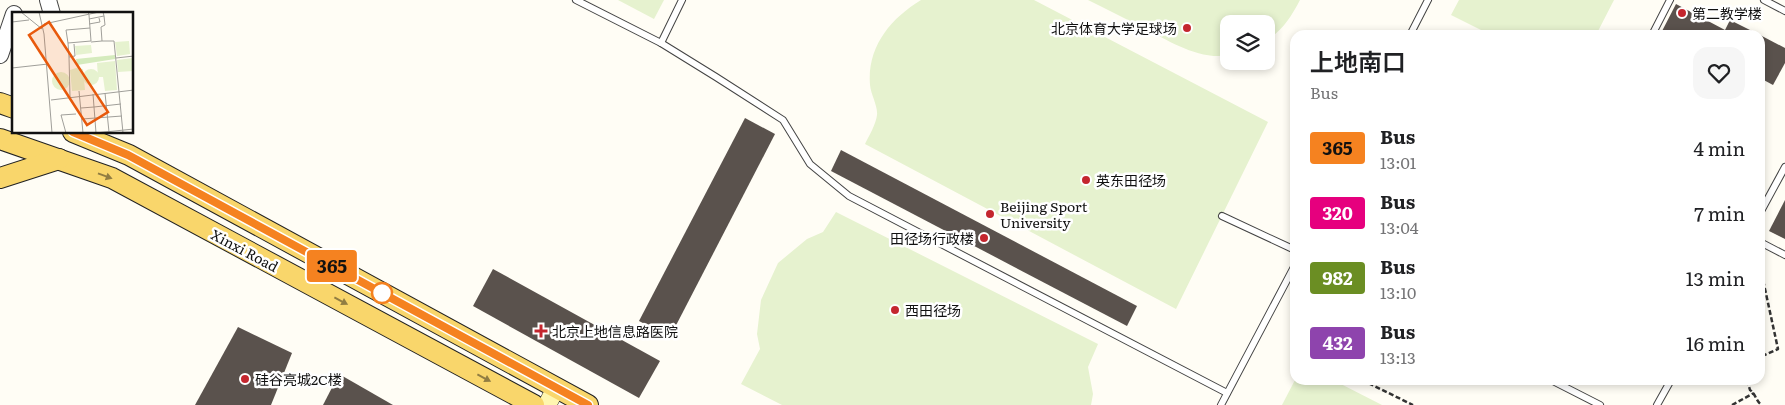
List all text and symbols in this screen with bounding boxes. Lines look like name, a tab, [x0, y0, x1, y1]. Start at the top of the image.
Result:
place label: 第二教学楼	[1692, 3, 1762, 23]
marker: 第二教学楼	[1676, 7, 1688, 19]
inset map	[12, 12, 134, 134]
map controls	[1220, 15, 1275, 70]
button: layers	[1220, 15, 1275, 70]
place label: 北京体育大学足球场	[1051, 18, 1177, 38]
marker: 北京体育大学足球场	[1181, 22, 1193, 34]
text: 上地南口	[1310, 43, 1406, 78]
button: heart	[1693, 47, 1745, 99]
text: Bus	[1310, 80, 1338, 104]
text: Bus	[1380, 122, 1415, 150]
text: 365	[1322, 134, 1353, 161]
text: 4 min	[1693, 134, 1745, 162]
text: 13:01	[1380, 150, 1416, 174]
place label: 英东田径场	[1096, 170, 1166, 190]
one-way arrow	[98, 172, 113, 180]
marker: 英东田径场	[1080, 174, 1092, 186]
text: Bus	[1380, 187, 1415, 215]
place label: Beijing Sport University	[1000, 196, 1088, 232]
text: 320	[1322, 199, 1353, 226]
text: 7 min	[1694, 199, 1745, 227]
marker: Beijing Sport University	[984, 208, 996, 220]
text: 13:04	[1380, 215, 1419, 239]
street label: Xinxi Road	[208, 224, 282, 276]
place label: 田径场行政楼	[890, 228, 974, 248]
marker: 田径场行政楼	[978, 232, 990, 244]
line badge: 365	[303, 250, 361, 282]
text: 365	[317, 252, 347, 279]
text: Bus	[1380, 252, 1415, 280]
text: 982	[1322, 264, 1353, 291]
text: 13 min	[1686, 264, 1745, 292]
text: 13:10	[1380, 280, 1416, 304]
unlabelled marker	[371, 282, 393, 304]
one-way arrow	[334, 297, 348, 305]
place label: 西田径场	[905, 300, 961, 320]
marker: 西田径场	[889, 304, 901, 316]
text: Bus	[1380, 317, 1415, 345]
place label: 北京上地信息路医院	[552, 321, 678, 341]
marker: 北京上地信息路医院	[534, 324, 548, 338]
text: 432	[1322, 329, 1353, 356]
text: 16 min	[1686, 329, 1745, 357]
text: 13:13	[1380, 345, 1416, 369]
place label: 硅谷亮城2C楼	[255, 369, 342, 389]
marker: 硅谷亮城2C楼	[239, 373, 251, 385]
one-way arrow	[477, 374, 491, 382]

